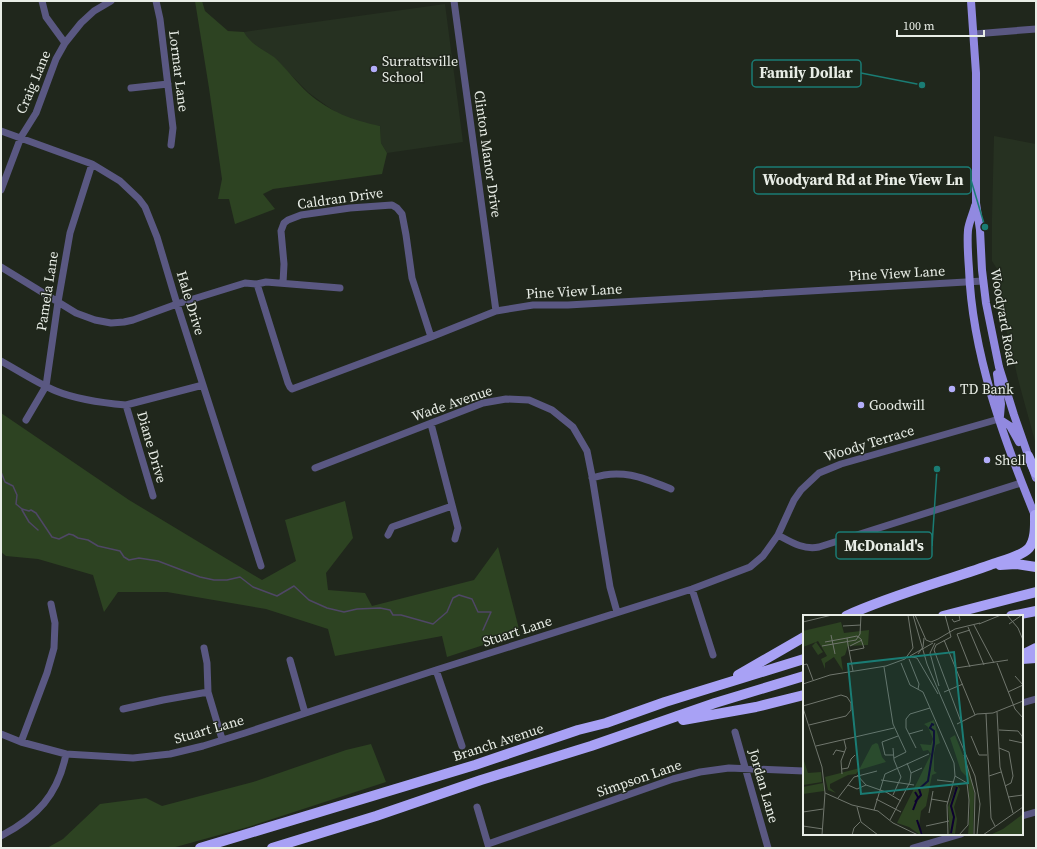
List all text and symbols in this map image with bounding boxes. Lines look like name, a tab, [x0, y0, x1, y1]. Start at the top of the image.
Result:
scale bar	[897, 12, 984, 38]
text: 100 m	[903, 18, 935, 34]
street label: Lormar Lane	[164, 29, 194, 113]
street label: Craig Lane	[11, 47, 55, 117]
place label: Surrattsville School	[382, 51, 458, 87]
callout: Family Dollar	[752, 60, 861, 87]
text: Family Dollar	[759, 62, 853, 83]
marker: Surrattsville School	[369, 64, 379, 74]
street label: Clinton Manor Drive	[469, 89, 507, 219]
callout: Woodyard Rd at Pine View Ln	[754, 167, 971, 194]
text: Woodyard Rd at Pine View Ln	[762, 169, 964, 190]
street label: Caldran Drive	[296, 182, 384, 214]
street label: Pamela Lane	[31, 250, 63, 332]
street label: Pine View Lane	[848, 260, 946, 286]
street label: Woodyard Road	[986, 267, 1022, 367]
street label: Hale Drive	[172, 268, 210, 338]
street label: Pine View Lane	[525, 278, 623, 304]
place label: TD Bank	[960, 379, 1014, 399]
street label: Wade Avenue	[409, 380, 495, 426]
marker: TD Bank	[947, 384, 957, 394]
place label: Goodwill	[869, 395, 925, 415]
marker: Goodwill	[856, 400, 866, 410]
street label: Diane Drive	[132, 409, 172, 485]
street label: Woody Terrace	[822, 420, 916, 466]
place label: Shell	[995, 450, 1026, 470]
marker: Shell	[982, 455, 992, 465]
callout: McDonald's	[836, 532, 932, 559]
text: McDonald's	[844, 535, 924, 556]
street label: Stuart Lane	[480, 610, 554, 652]
inset map	[803, 615, 1023, 835]
street label: Stuart Lane	[172, 709, 246, 749]
street label: Branch Avenue	[450, 718, 546, 766]
street label: Jordan Lane	[744, 746, 784, 825]
street label: Simpson Lane	[594, 754, 684, 802]

